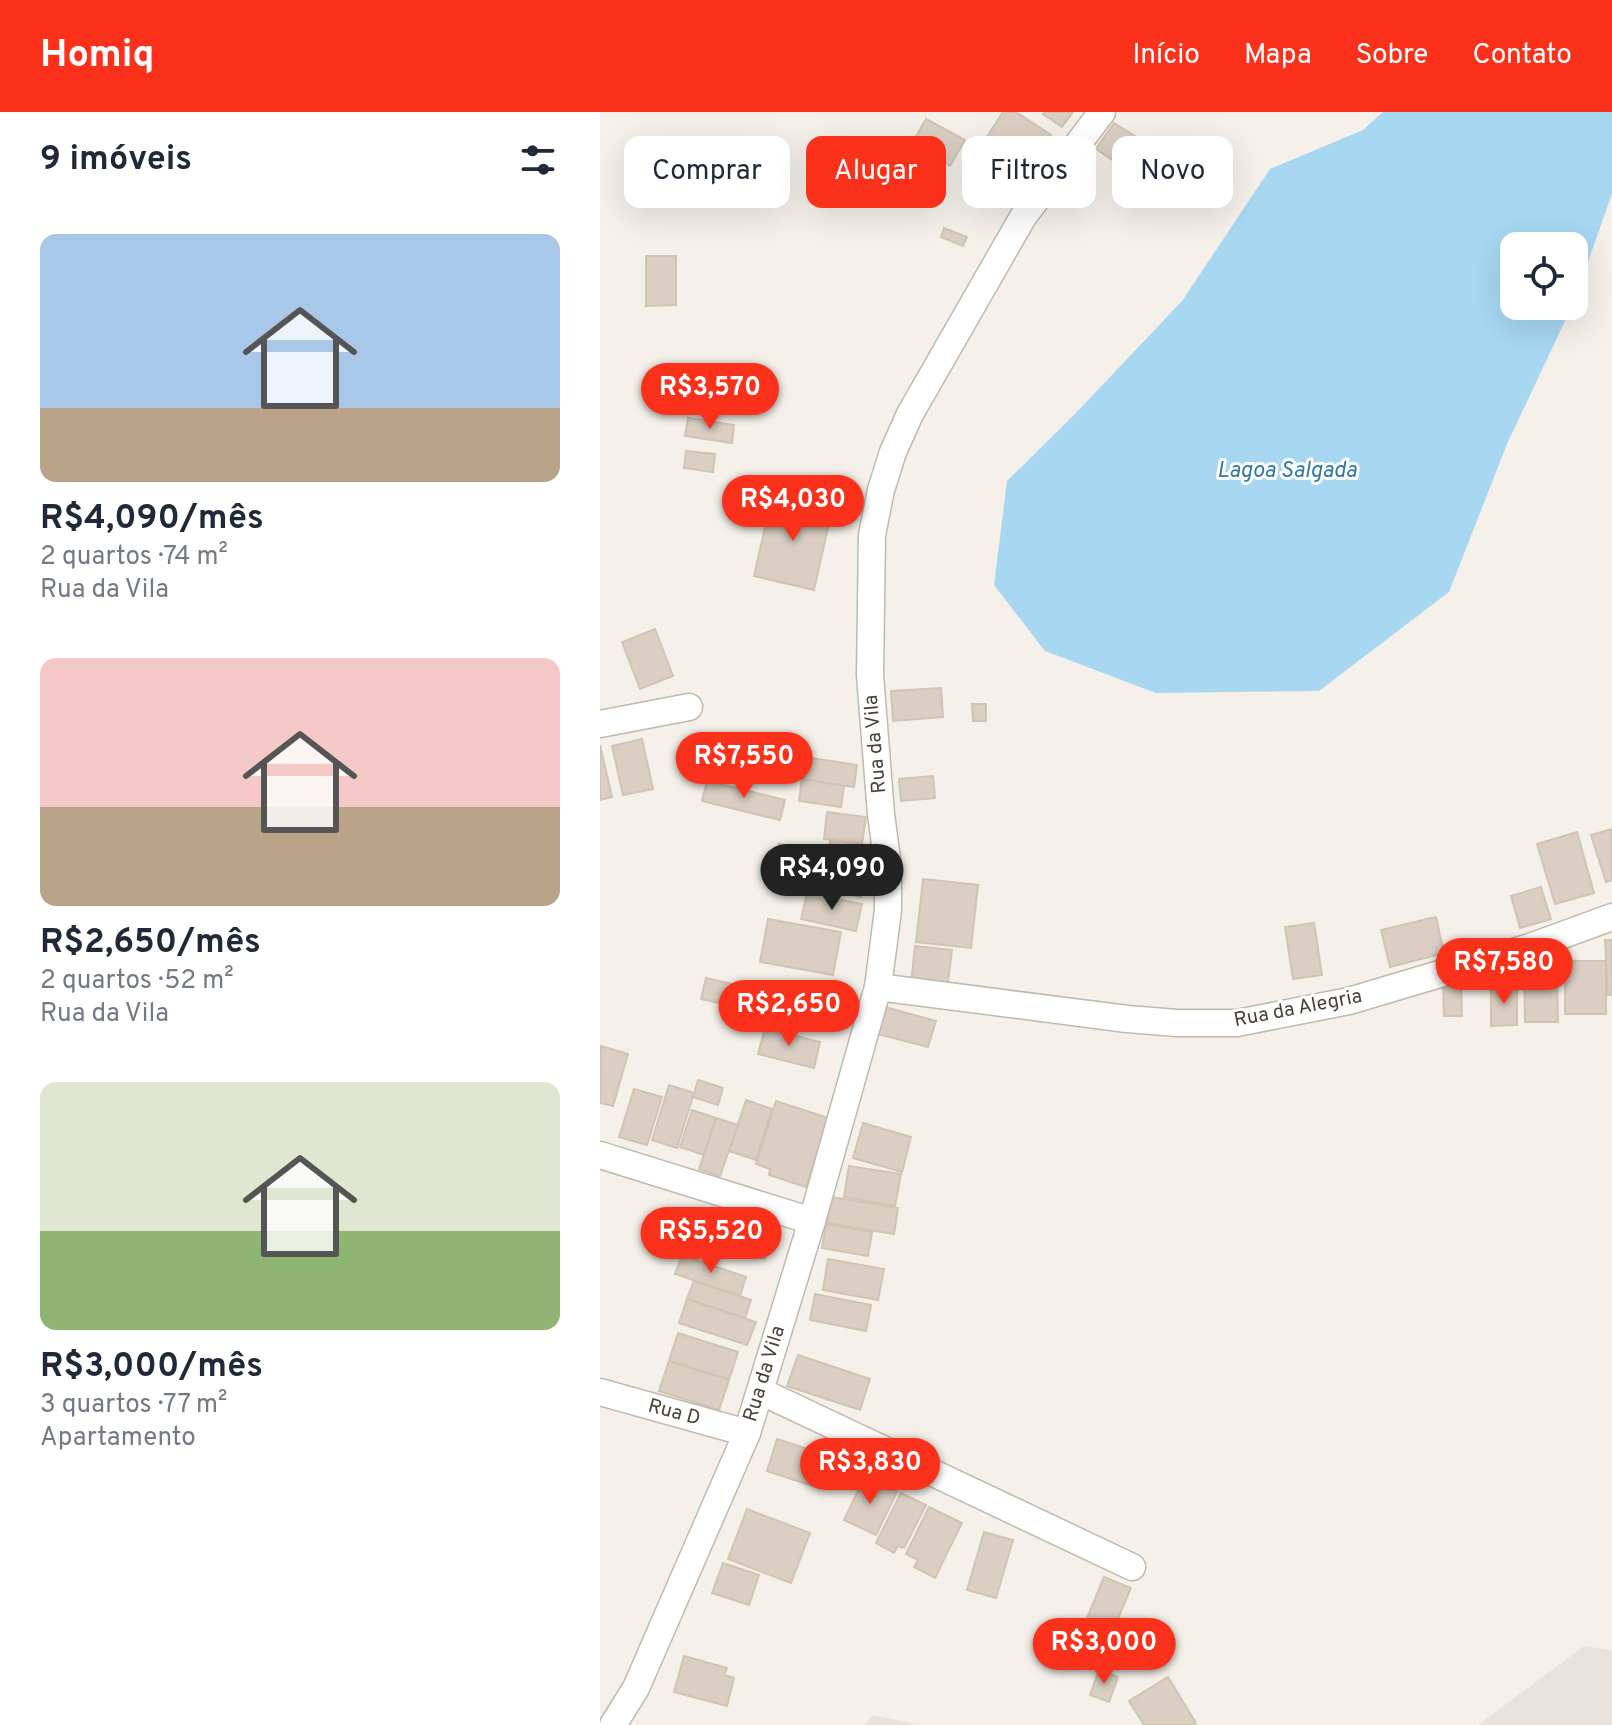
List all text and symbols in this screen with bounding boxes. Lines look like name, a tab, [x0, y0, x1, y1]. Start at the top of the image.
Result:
text: Homiq	[40, 32, 155, 81]
text: Início	[1132, 38, 1200, 74]
text: Mapa	[1244, 38, 1312, 74]
text: Sobre	[1356, 38, 1428, 74]
text: Contato	[1472, 38, 1572, 74]
chip: Comprar	[624, 136, 790, 208]
chip: Alugar	[806, 136, 946, 208]
chip: Filtros	[962, 136, 1096, 208]
chip: Novo	[1112, 136, 1233, 208]
icon: filters	[516, 138, 560, 182]
text: 9 imóveis	[40, 139, 192, 182]
map controls	[1500, 232, 1588, 320]
button: locate	[1500, 232, 1588, 320]
icon: home	[228, 286, 372, 430]
pin: R$3,570	[636, 363, 784, 431]
text: R$3,570	[659, 372, 761, 405]
water label: Lagoa Salgada	[1217, 458, 1358, 485]
pin: R$4,030	[719, 475, 867, 543]
text: R$4,030	[740, 484, 846, 517]
text: R$4,090/mês	[40, 498, 264, 541]
text: 2 quartos · 74 m²	[40, 541, 228, 574]
text: Rua da Vila	[40, 574, 169, 607]
street label: Rua da Vila	[859, 693, 893, 795]
icon: home	[228, 710, 372, 854]
pin: R$7,550	[670, 732, 818, 800]
text: R$7,550	[694, 741, 794, 774]
pin: R$4,090	[758, 844, 906, 912]
text: R$4,090	[778, 853, 886, 886]
text: R$2,650/mês	[40, 922, 261, 965]
pin: R$7,580	[1430, 938, 1578, 1006]
text: R$7,580	[1454, 947, 1554, 980]
text: 2 quartos · 52 m²	[40, 965, 234, 998]
pin: R$2,650	[715, 980, 863, 1048]
street label: Rua da Alegria	[1232, 984, 1364, 1034]
text: R$2,650	[737, 989, 841, 1022]
text: Rua da Vila	[40, 998, 169, 1031]
icon: home	[228, 1134, 372, 1278]
pin: R$5,520	[637, 1207, 785, 1275]
text: R$5,520	[659, 1216, 763, 1249]
street label: Rua da Vila	[738, 1323, 792, 1425]
text: R$3,000/mês	[40, 1346, 263, 1389]
text: 3 quartos · 77 m²	[40, 1389, 228, 1422]
street label: Rua D	[645, 1394, 703, 1432]
text: Apartamento	[40, 1422, 196, 1455]
pin: R$3,830	[796, 1438, 944, 1506]
text: R$3,830	[818, 1447, 922, 1480]
pin: R$3,000	[1030, 1618, 1178, 1686]
text: R$3,000	[1051, 1627, 1157, 1660]

